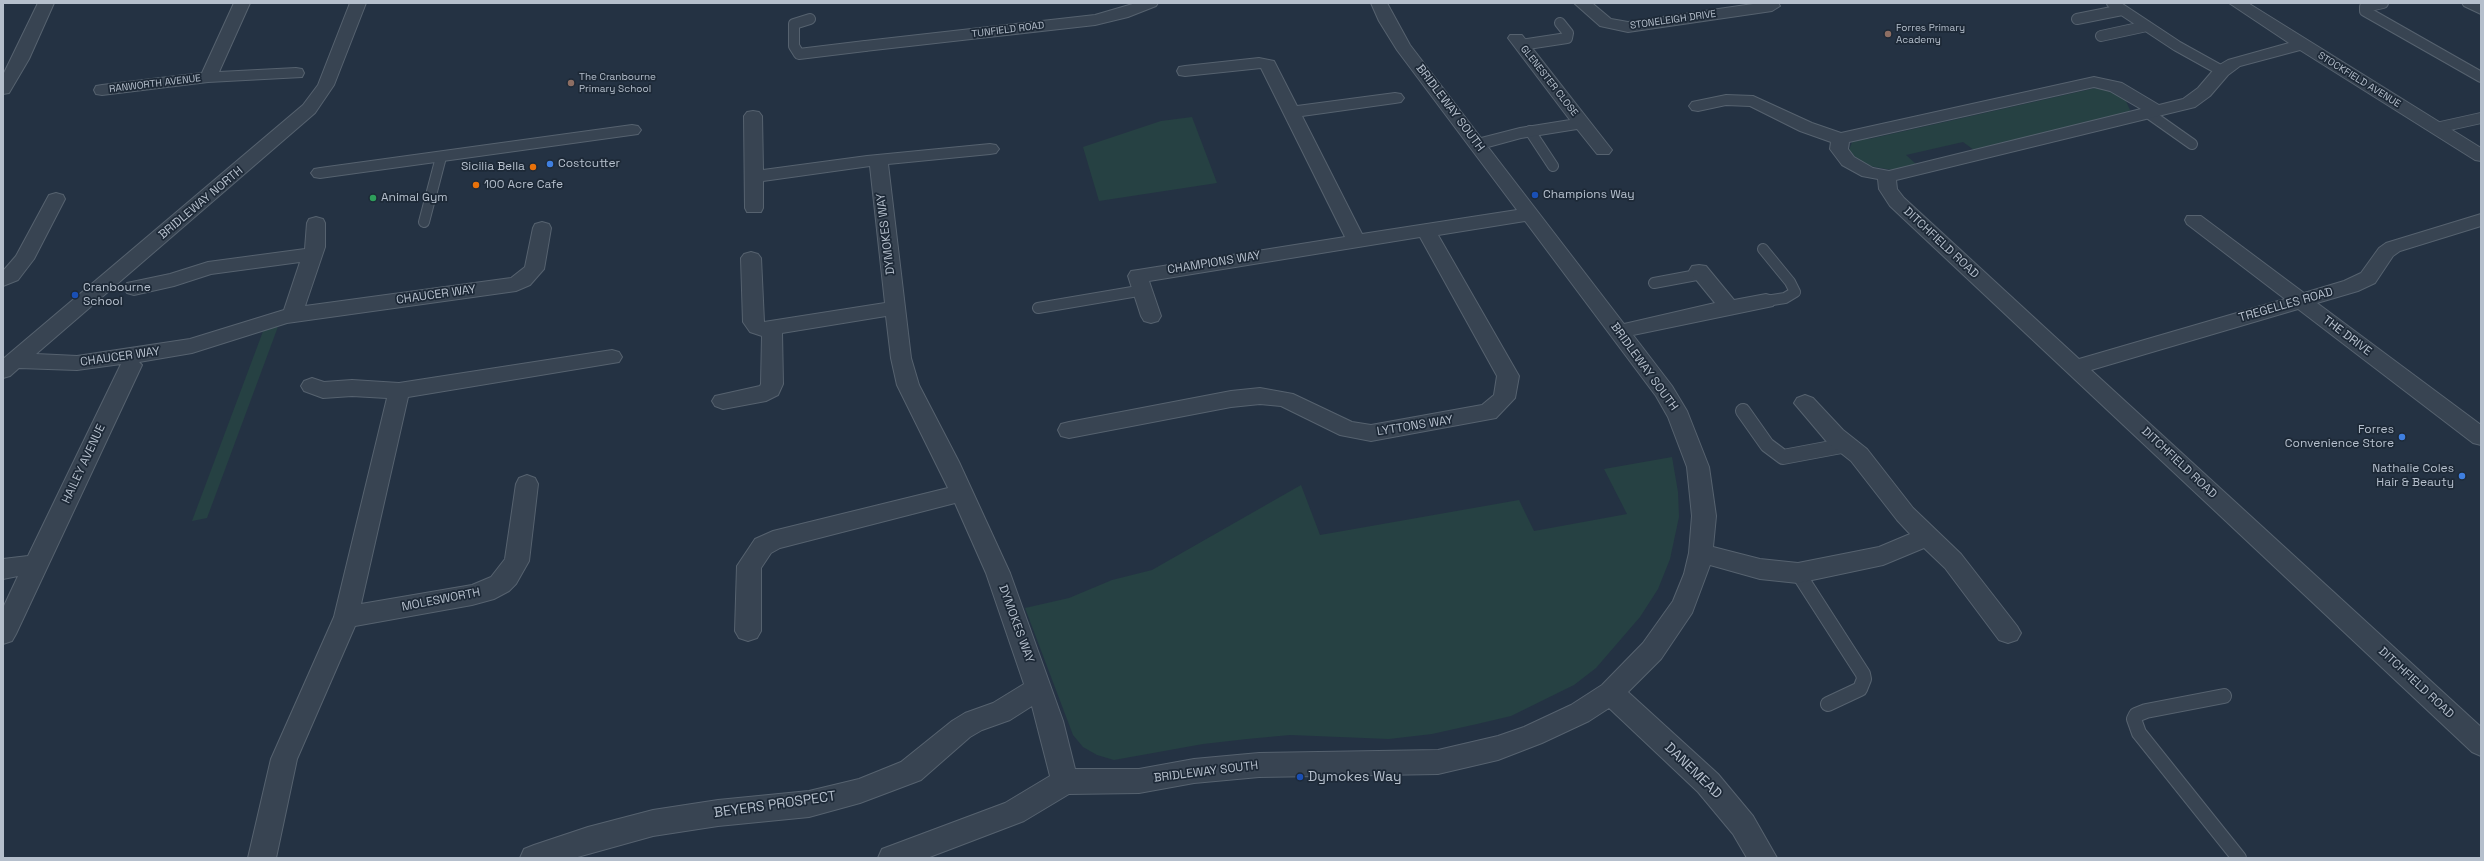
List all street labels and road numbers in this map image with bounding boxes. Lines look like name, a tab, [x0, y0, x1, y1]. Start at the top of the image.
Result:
street label: STONELEIGH DRIVE	[1629, 8, 1717, 32]
street label: TUNFIELD ROAD	[971, 20, 1045, 40]
street label: GLENESTER CLOSE	[1518, 43, 1580, 119]
street label: STOCKFIELD AVENUE	[2315, 50, 2403, 110]
street label: BRIDLEWAY SOUTH	[1413, 62, 1487, 154]
street label: RANWORTH AVENUE	[108, 72, 202, 96]
street label: BRIDLEWAY NORTH	[156, 164, 246, 242]
street label: DYMOKES WAY	[874, 192, 898, 276]
street label: DITCHFIELD ROAD	[1900, 204, 1982, 282]
street label: CHAMPIONS WAY	[1166, 249, 1262, 277]
street label: CHAUCER WAY	[395, 282, 477, 308]
street label: TREGELLES ROAD	[2237, 285, 2335, 325]
street label: THE DRIVE	[2320, 313, 2374, 359]
street label: BRIDLEWAY SOUTH	[1607, 320, 1681, 414]
street label: CHAUCER WAY	[79, 344, 161, 370]
street label: LYTTONS WAY	[1376, 413, 1454, 439]
street label: HAILEY AVENUE	[59, 422, 109, 506]
street label: DITCHFIELD ROAD	[2138, 424, 2220, 502]
street label: DYMOKES WAY	[995, 583, 1037, 665]
street label: MOLESWORTH	[400, 585, 482, 615]
street label: DITCHFIELD ROAD	[2375, 644, 2457, 722]
street label: DANEMEAD	[1661, 740, 1725, 802]
street label: BRIDLEWAY SOUTH	[1153, 758, 1259, 786]
street label: BEYERS PROSPECT	[713, 788, 837, 822]

